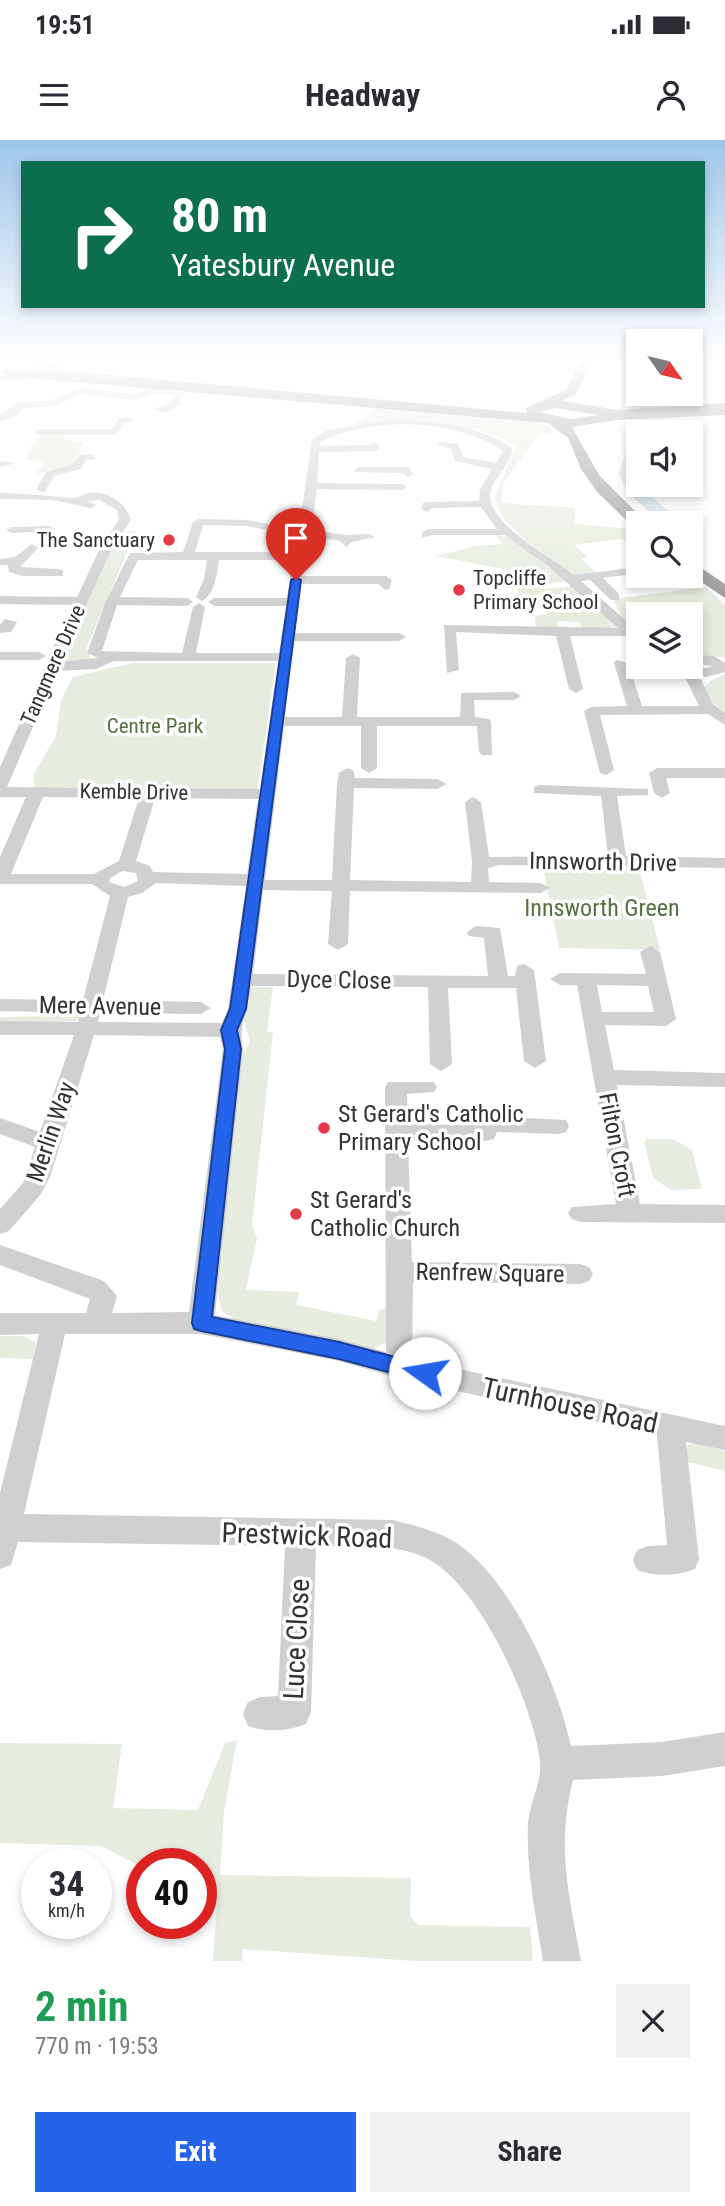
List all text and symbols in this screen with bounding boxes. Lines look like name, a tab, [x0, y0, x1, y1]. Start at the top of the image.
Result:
text: 19:51	[35, 10, 95, 40]
icon: menu	[35, 76, 73, 114]
text: Headway	[305, 76, 420, 114]
icon: person	[652, 76, 690, 114]
text: 80 m	[171, 187, 268, 244]
icon: right	[56, 189, 147, 280]
text: Yatesbury Avenue	[171, 246, 395, 284]
north arrow	[626, 329, 704, 406]
map controls	[626, 329, 703, 679]
button: sound	[626, 420, 703, 497]
pin	[266, 508, 326, 580]
button: search	[626, 511, 703, 588]
icon: arrive	[277, 519, 315, 557]
place label: The Sanctuary	[37, 528, 155, 552]
marker: The Sanctuary	[161, 532, 177, 548]
place label: Topcliffe Primary School	[473, 566, 599, 614]
marker: Topcliffe Primary School	[451, 582, 467, 598]
street label: Tangmere Drive	[16, 601, 90, 729]
button: layers	[626, 602, 703, 679]
park label: Centre Park	[107, 714, 204, 738]
street label: Kemble Drive	[80, 779, 189, 805]
street label: Innsworth Drive	[529, 847, 677, 877]
park label: Innsworth Green	[524, 894, 680, 922]
street label: Dyce Close	[286, 965, 392, 995]
street label: Mere Avenue	[39, 991, 161, 1021]
street label: Merlin Way	[21, 1078, 81, 1186]
street label: Filton Croft	[593, 1090, 641, 1200]
place label: St Gerard's Catholic Primary School	[338, 1100, 523, 1156]
marker: St Gerard's Catholic Primary School	[316, 1120, 332, 1136]
place label: St Gerard's Catholic Church	[310, 1186, 460, 1242]
marker: St Gerard's Catholic Church	[288, 1206, 304, 1222]
street label: Renfrew Square	[415, 1258, 565, 1288]
position arrow	[388, 1336, 462, 1410]
street label: Turnhouse Road	[479, 1371, 661, 1440]
street label: Prestwick Road	[221, 1516, 393, 1555]
street label: Luce Close	[277, 1578, 316, 1700]
speed limit sign: 40	[126, 1848, 217, 1939]
text: 34	[49, 1864, 84, 1905]
text: km/h	[48, 1900, 85, 1921]
text: 2 min	[35, 1982, 128, 2031]
button: close	[616, 1984, 690, 2058]
text: 770 m · 19:53	[35, 2033, 159, 2060]
button: Exit	[35, 2112, 356, 2192]
button: Share	[370, 2112, 690, 2192]

